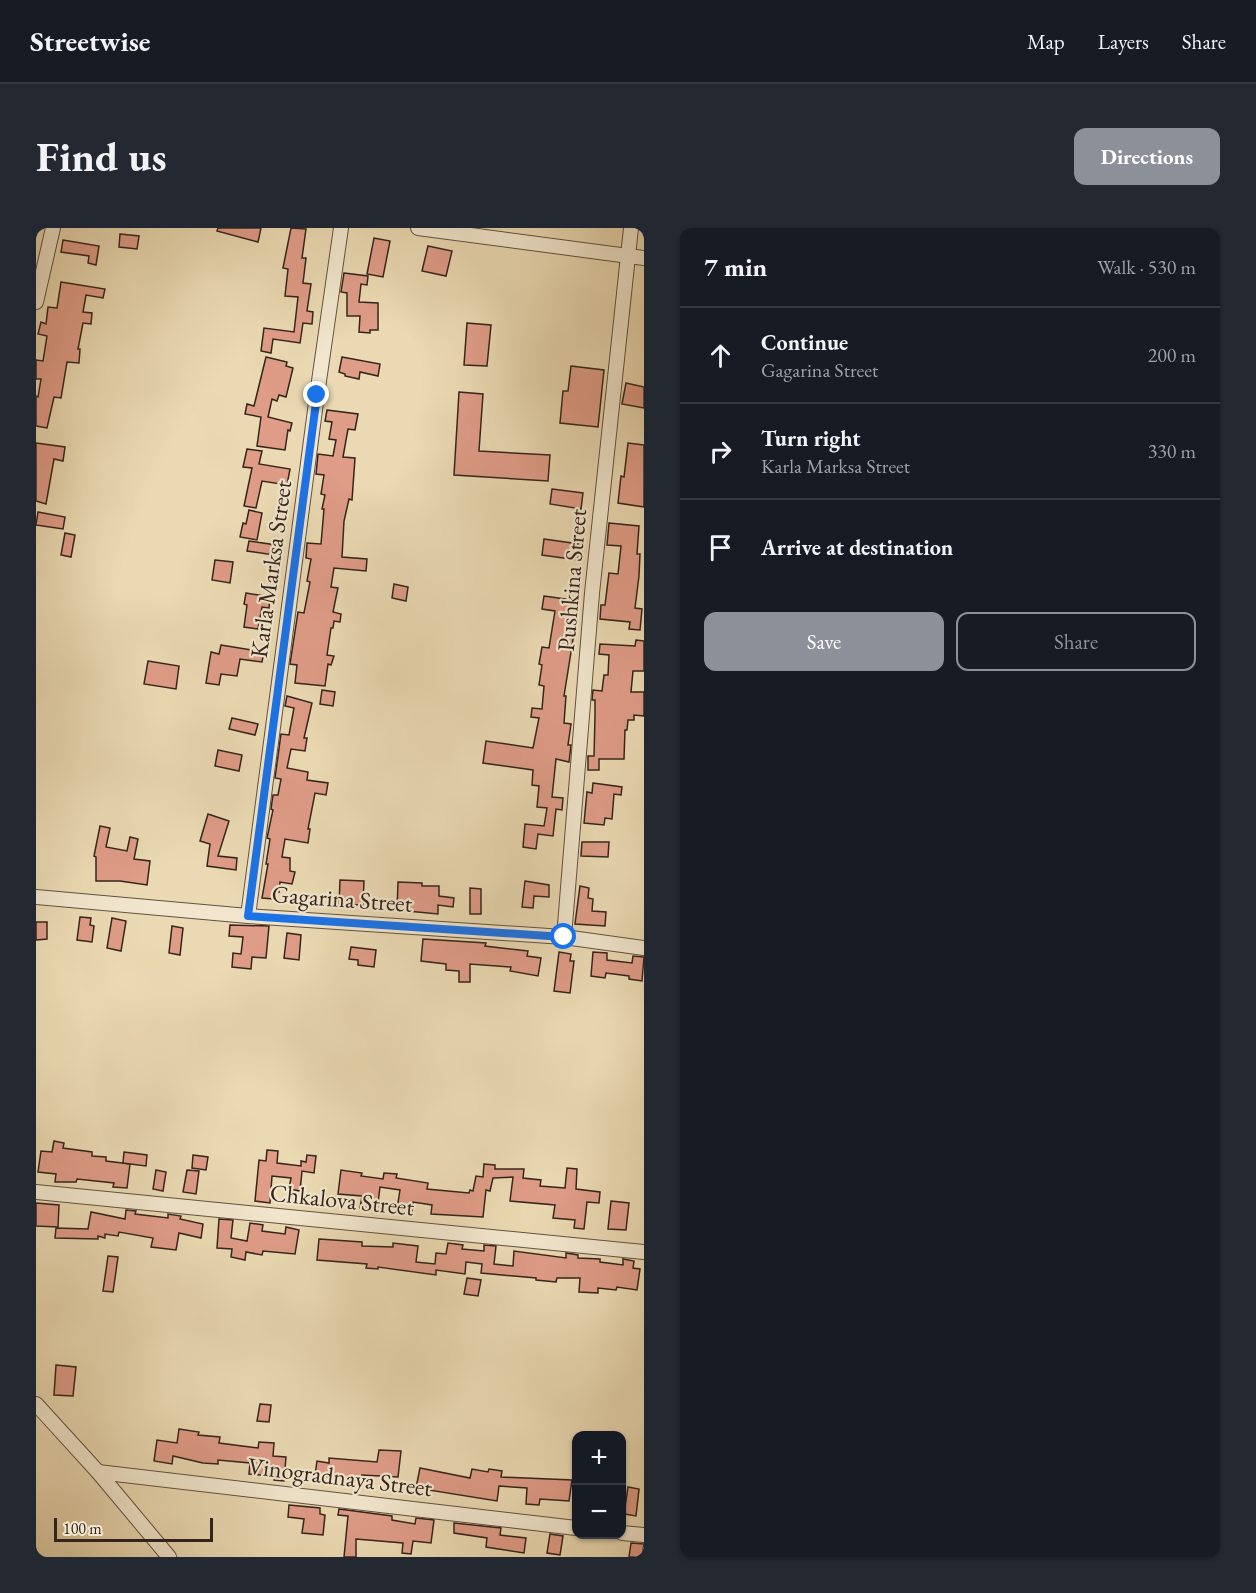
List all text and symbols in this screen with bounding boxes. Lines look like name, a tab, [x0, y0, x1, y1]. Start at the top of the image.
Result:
text: Streetwise	[30, 23, 150, 59]
text: Map	[1027, 28, 1065, 55]
text: Layers	[1098, 28, 1149, 55]
text: Share	[1182, 28, 1226, 55]
button: Directions	[1074, 128, 1220, 185]
text: Find us	[36, 129, 167, 184]
text: 7 min	[704, 250, 767, 284]
text: Walk · 530 m	[1097, 254, 1196, 280]
text: Continue	[761, 328, 848, 357]
icon: ahead	[704, 339, 737, 372]
text: 200 m	[1148, 342, 1196, 368]
text: Gagarina Street	[761, 357, 878, 383]
route end	[303, 381, 329, 407]
text: Turn right	[761, 424, 860, 453]
icon: right	[704, 435, 737, 468]
text: 330 m	[1148, 438, 1196, 464]
text: Karla Marksa Street	[761, 453, 910, 479]
street label: Karla Marksa Street	[243, 478, 298, 660]
street label: Pushkina Street	[550, 507, 593, 652]
icon: arrive	[704, 531, 737, 564]
text: Arrive at destination	[761, 533, 953, 562]
button: Save	[704, 612, 944, 671]
button: Share	[956, 612, 1196, 671]
street label: Gagarina Street	[271, 878, 414, 919]
route start	[550, 923, 576, 949]
street label: Chkalova Street	[268, 1177, 416, 1223]
map controls	[572, 1431, 626, 1539]
button: +	[572, 1431, 626, 1485]
street label: Vinogradnaya Street	[246, 1450, 434, 1503]
button: −	[572, 1485, 626, 1539]
scale bar	[54, 1515, 213, 1542]
text: 100 m	[63, 1518, 102, 1539]

